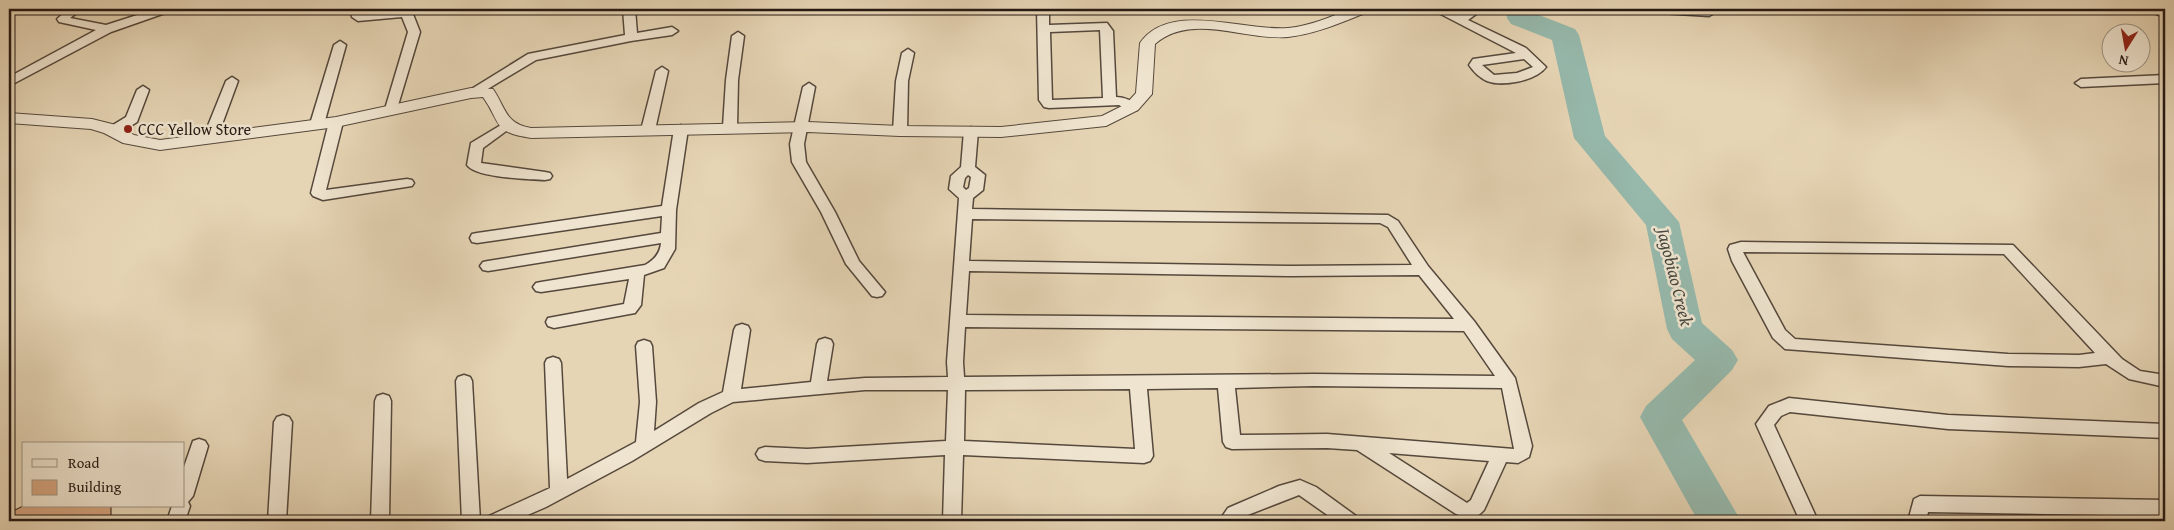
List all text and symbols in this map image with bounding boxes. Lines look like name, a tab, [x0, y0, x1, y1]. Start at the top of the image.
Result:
north arrow	[2102, 22, 2152, 72]
text: N	[2116, 50, 2130, 71]
place label: CCC Yellow Store	[138, 117, 251, 141]
marker: CCC Yellow Store	[122, 123, 134, 135]
water label: Jagobiao Creek	[1650, 222, 1701, 329]
legend	[22, 442, 185, 508]
text: Road	[68, 452, 99, 473]
text: Building	[68, 476, 122, 497]

